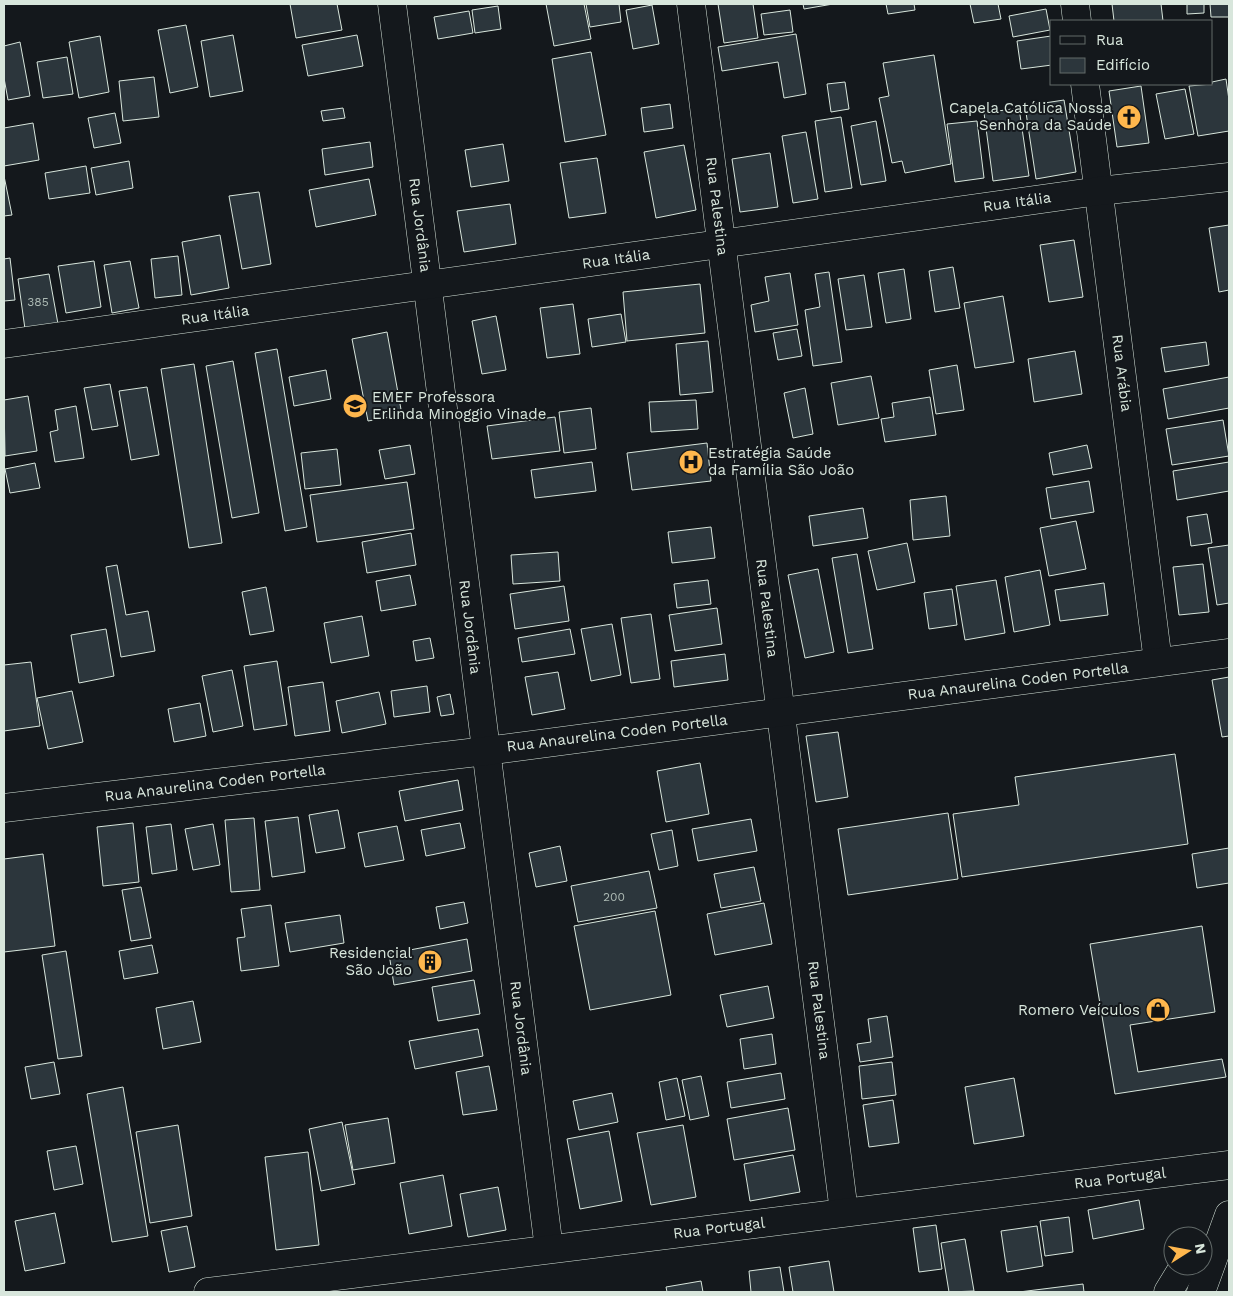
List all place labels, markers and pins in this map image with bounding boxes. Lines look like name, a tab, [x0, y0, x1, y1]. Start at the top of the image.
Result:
place label: Capela Católica Nossa Senhora da Saúde	[949, 99, 1113, 134]
church icon: Capela Católica Nossa Senhora da Saúde	[1116, 104, 1142, 130]
place label: EMEF Professora Erlinda Minoggio Vinade	[372, 388, 546, 423]
school or university icon: EMEF Professora Erlinda Minoggio Vinade	[342, 393, 368, 419]
place label: Estratégia Saúde da Família São João	[708, 444, 854, 479]
hospital icon: Estratégia Saúde da Família São João	[678, 449, 704, 475]
place label: Residencial São João	[329, 944, 412, 979]
building icon: Residencial São João	[417, 949, 443, 975]
shop icon: Romero Veículos	[1145, 997, 1171, 1023]
place label: Romero Veículos	[1018, 1001, 1140, 1019]

